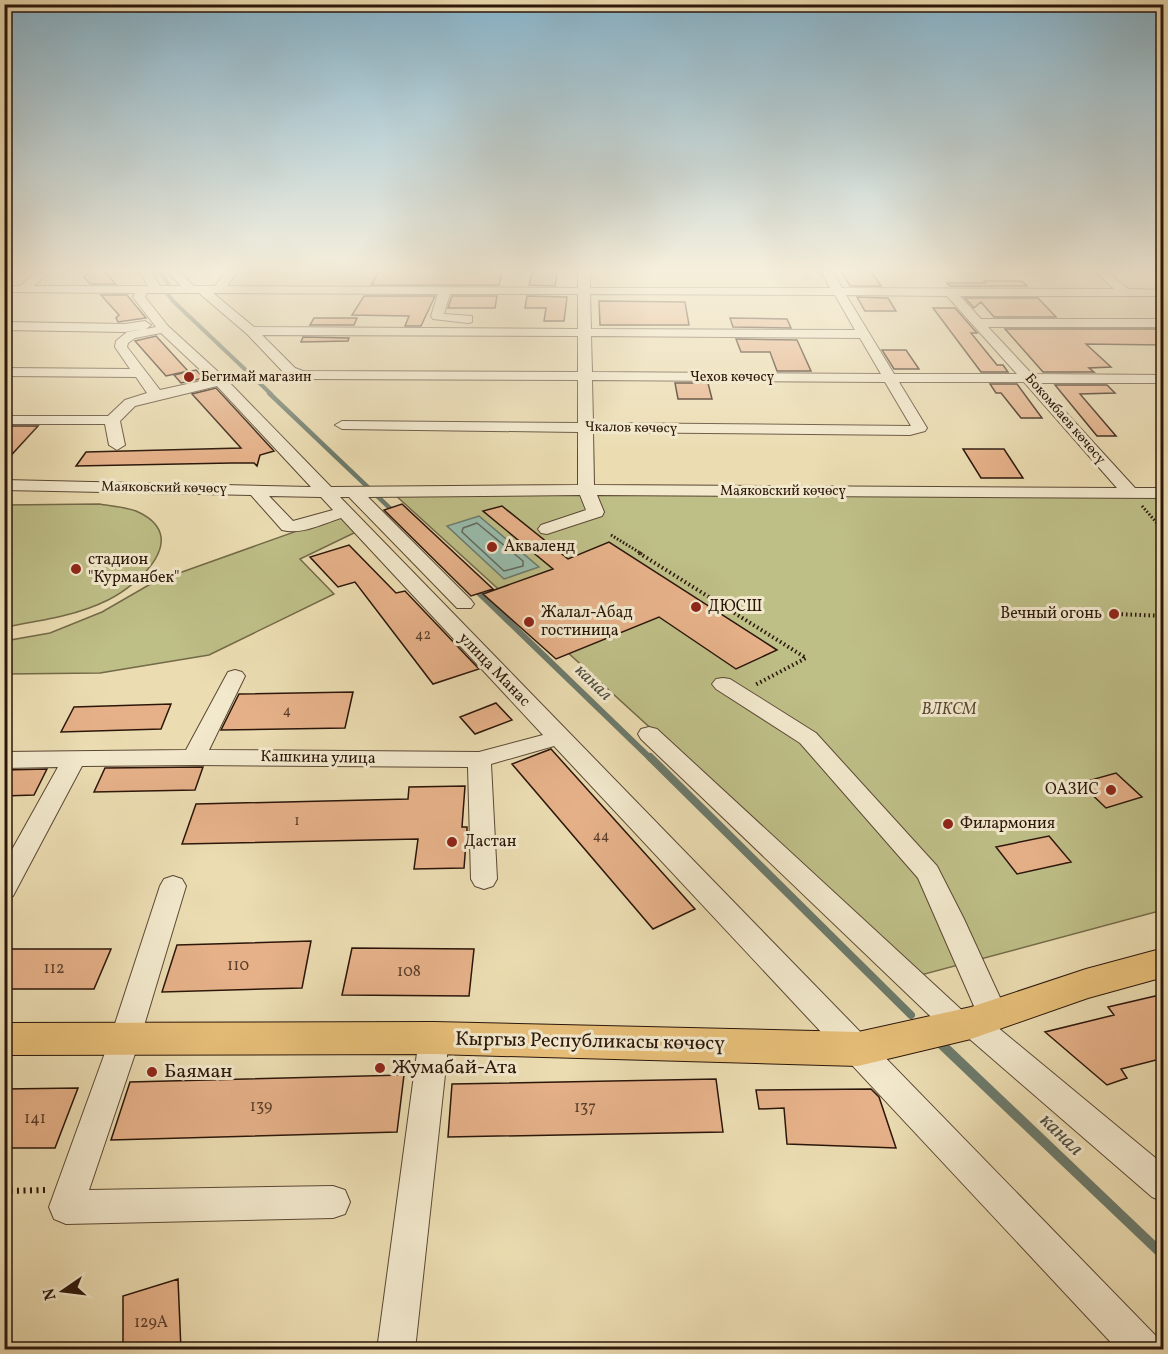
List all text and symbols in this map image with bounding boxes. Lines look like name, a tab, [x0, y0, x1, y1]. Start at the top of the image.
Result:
place label: Бегимай магазин	[201, 368, 312, 387]
street label: Чехов көчөсү	[690, 368, 775, 387]
marker: Бегимай магазин	[182, 370, 196, 384]
street label: Бокомбаев көчөсү	[1020, 370, 1110, 469]
street label: Чкалов көчөсү	[585, 418, 678, 438]
street label: Маяковский көчөсү	[101, 477, 228, 499]
street label: Маяковский көчөсү	[720, 482, 847, 501]
place label: Акваленд	[504, 536, 575, 558]
marker: Акваленд	[485, 540, 499, 554]
place label: стадион "Курманбек"	[88, 549, 180, 589]
marker: стадион "Курманбек"	[69, 562, 83, 576]
place label: ДЮСШ	[708, 596, 762, 618]
marker: ДЮСШ	[689, 600, 703, 614]
place label: Жалал-Абад гостиница	[541, 602, 632, 642]
place label: Вечный огонь	[1000, 603, 1102, 625]
marker: Вечный огонь	[1107, 607, 1121, 621]
marker: Жалал-Абад гостиница	[522, 615, 536, 629]
house number: 42	[415, 626, 431, 645]
street label: улица Манас	[453, 628, 535, 712]
water label: канал	[569, 659, 618, 707]
park label: ВЛКСМ	[922, 699, 977, 721]
house number: 4	[283, 702, 291, 721]
street label: Кашкина улица	[260, 746, 376, 770]
place label: ОАЗИС	[1045, 779, 1099, 801]
marker: ОАЗИС	[1104, 783, 1118, 797]
house number: 1	[294, 812, 300, 831]
place label: Филармония	[960, 813, 1055, 835]
marker: Филармония	[941, 817, 955, 831]
house number: 44	[593, 827, 609, 846]
place label: Дастан	[464, 831, 517, 853]
marker: Дастан	[445, 835, 459, 849]
house number: 110	[227, 955, 249, 977]
house number: 112	[43, 958, 65, 980]
house number: 108	[397, 961, 421, 983]
street label: Кыргыз Республикасы көчөсү	[455, 1026, 726, 1058]
place label: Жумабай-Ата	[392, 1054, 517, 1082]
place label: Баяман	[164, 1058, 233, 1086]
marker: Жумабай-Ата	[373, 1061, 387, 1075]
marker: Баяман	[145, 1065, 159, 1079]
house number: 139	[250, 1096, 272, 1118]
house number: 137	[574, 1097, 596, 1119]
water label: канал	[1033, 1107, 1089, 1163]
house number: 141	[24, 1108, 46, 1130]
north arrow	[33, 1261, 93, 1321]
text: N	[38, 1285, 62, 1302]
house number: 129А	[134, 1312, 168, 1334]

